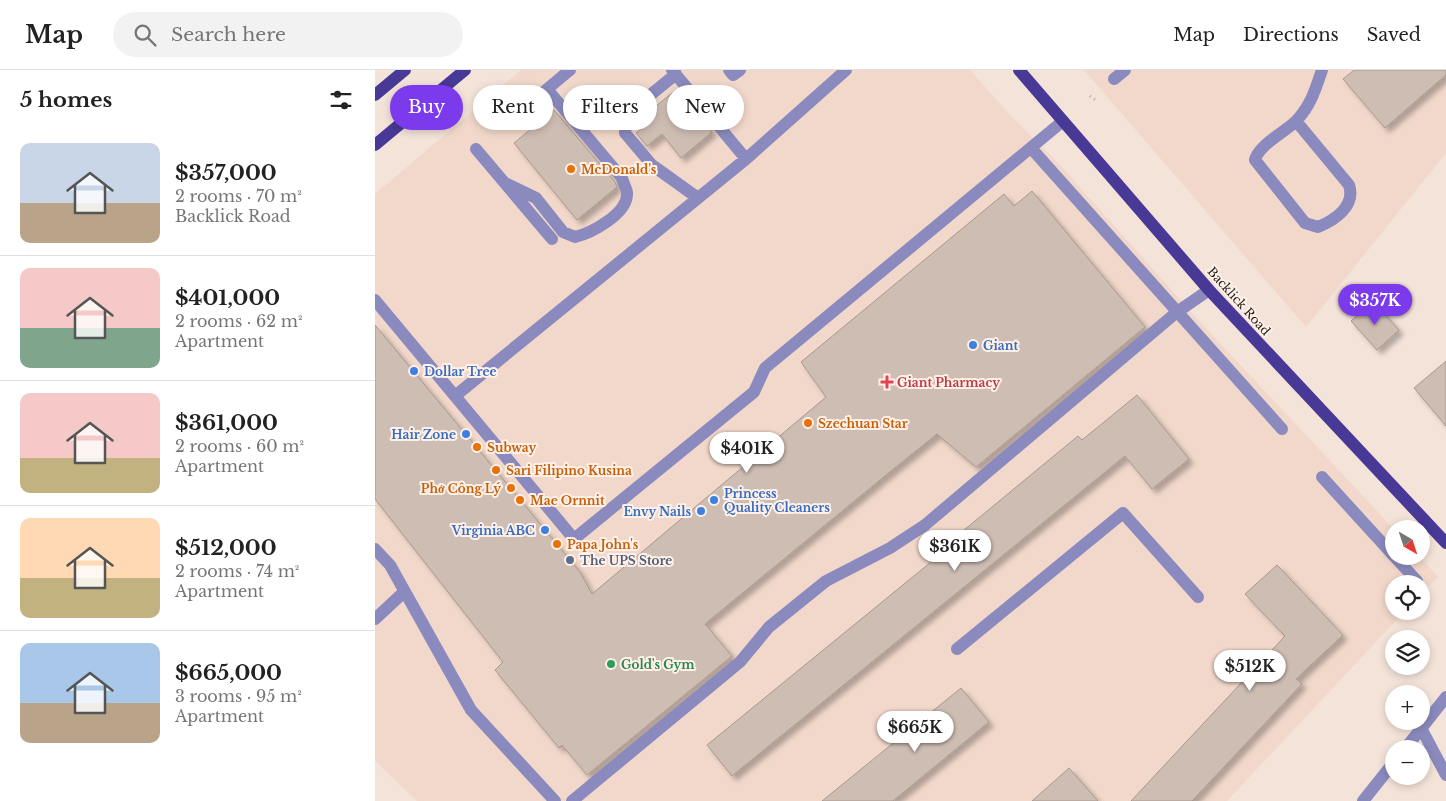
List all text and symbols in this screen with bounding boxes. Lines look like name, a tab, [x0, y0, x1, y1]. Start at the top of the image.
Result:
search box	[113, 12, 463, 57]
text: Map	[25, 20, 83, 49]
icon: search	[131, 21, 159, 49]
text: Search here	[171, 23, 286, 46]
text: Map	[1173, 24, 1215, 46]
text: Directions	[1243, 24, 1339, 46]
text: Saved	[1367, 24, 1421, 46]
chip: Buy	[390, 85, 463, 130]
chip: Rent	[473, 85, 553, 130]
chip: Filters	[563, 85, 657, 130]
chip: New	[667, 85, 744, 130]
icon: filters	[327, 86, 355, 114]
text: 5 homes	[20, 87, 112, 113]
text: $357,000	[175, 160, 277, 186]
place label: McDonald's	[581, 162, 657, 177]
icon: home	[60, 163, 120, 223]
marker: McDonald's	[565, 163, 577, 175]
text: 2 rooms · 70 m²	[175, 186, 302, 206]
text: Backlick Road	[175, 206, 291, 226]
street label: Backlick Road	[1204, 264, 1274, 338]
pin: $357K	[1340, 284, 1410, 326]
text: $401,000	[175, 285, 280, 311]
icon: home	[60, 288, 120, 348]
text: $357K	[1349, 290, 1401, 310]
text: 2 rooms · 62 m²	[175, 311, 302, 331]
text: Apartment	[175, 331, 264, 351]
place label: Giant	[983, 338, 1018, 353]
marker: Giant	[967, 339, 979, 351]
place label: Dollar Tree	[424, 364, 496, 379]
marker: Dollar Tree	[408, 365, 420, 377]
place label: Giant Pharmacy	[897, 375, 1000, 390]
marker: Giant Pharmacy	[881, 376, 893, 388]
text: $361,000	[175, 410, 278, 436]
icon: home	[60, 413, 120, 473]
place label: Szechuan Star	[818, 416, 908, 431]
marker: Szechuan Star	[802, 417, 814, 429]
place label: Hair Zone	[391, 427, 456, 442]
marker: Hair Zone	[460, 428, 472, 440]
pin: $401K	[712, 432, 782, 474]
text: 2 rooms · 60 m²	[175, 436, 304, 456]
text: $401K	[720, 438, 774, 458]
place label: Subway	[487, 440, 536, 455]
marker: Subway	[471, 441, 483, 453]
text: Apartment	[175, 456, 264, 476]
place label: Sari Filipino Kusina	[506, 463, 632, 478]
marker: Sari Filipino Kusina	[490, 464, 502, 476]
place label: Phở Công Lý	[421, 481, 501, 496]
marker: Phở Công Lý	[505, 482, 517, 494]
place label: Princess Quality Cleaners	[724, 486, 830, 515]
place label: Mae Ornnit	[530, 493, 605, 508]
marker: Mae Ornnit	[514, 494, 526, 506]
marker: Princess Quality Cleaners	[708, 494, 720, 506]
place label: Envy Nails	[623, 504, 691, 519]
marker: Envy Nails	[695, 505, 707, 517]
north arrow	[1385, 520, 1430, 565]
map controls	[1385, 520, 1430, 785]
place label: Virginia ABC	[451, 523, 535, 538]
marker: Virginia ABC	[539, 524, 551, 536]
pin: $361K	[920, 530, 990, 572]
text: $512,000	[175, 535, 277, 561]
text: $361K	[929, 536, 981, 556]
place label: Papa John's	[567, 537, 639, 552]
icon: home	[60, 538, 120, 598]
marker: Papa John's	[551, 538, 563, 550]
place label: The UPS Store	[580, 553, 672, 568]
marker: The UPS Store	[564, 554, 576, 566]
text: 2 rooms · 74 m²	[175, 561, 299, 581]
button: locate	[1385, 575, 1430, 620]
text: Apartment	[175, 581, 264, 601]
button: layers	[1385, 630, 1430, 675]
pin: $512K	[1215, 650, 1285, 692]
text: $512K	[1225, 656, 1275, 676]
place label: Gold's Gym	[621, 657, 695, 672]
marker: Gold's Gym	[605, 658, 617, 670]
text: $665,000	[175, 660, 282, 686]
icon: home	[60, 663, 120, 723]
button: +	[1385, 685, 1430, 730]
text: 3 rooms · 95 m²	[175, 686, 302, 706]
text: Apartment	[175, 706, 264, 726]
pin: $665K	[880, 710, 950, 753]
text: $665K	[888, 717, 942, 737]
button: −	[1385, 740, 1430, 785]

